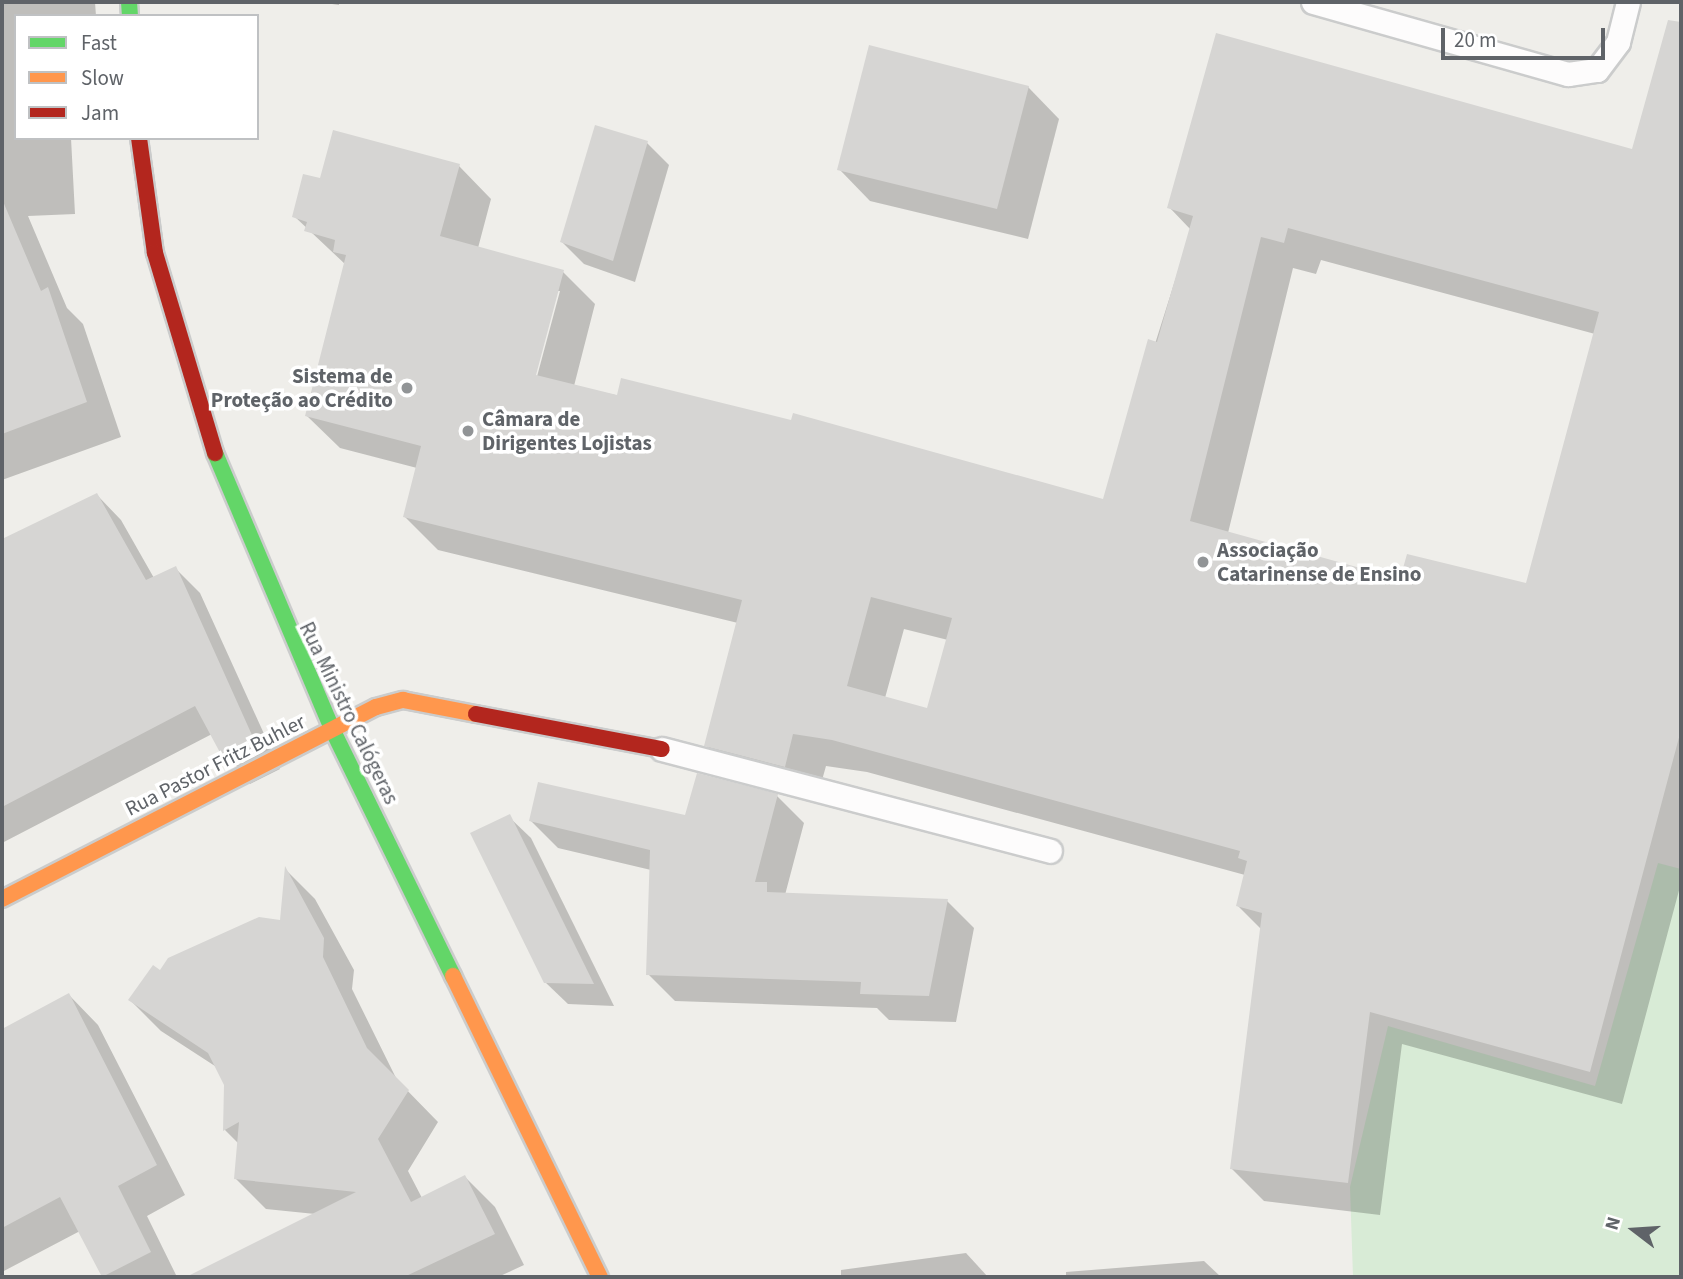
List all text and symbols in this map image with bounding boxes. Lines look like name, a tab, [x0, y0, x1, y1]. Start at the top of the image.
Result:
legend	[14, 14, 259, 140]
scale bar	[1445, 14, 1610, 58]
text: 20 m	[1454, 25, 1496, 55]
text: Fast	[81, 28, 117, 58]
text: Slow	[81, 63, 124, 93]
text: Jam	[81, 98, 119, 128]
place label: Sistema de Proteção ao Crédito	[211, 363, 393, 413]
marker: Sistema de Proteção ao Crédito	[399, 380, 415, 396]
place label: Câmara de Dirigentes Lojistas	[482, 406, 652, 456]
marker: Câmara de Dirigentes Lojistas	[460, 423, 476, 439]
place label: Associação Catarinense de Ensino	[1217, 537, 1421, 587]
marker: Associação Catarinense de Ensino	[1195, 554, 1211, 570]
street label: Rua Ministro Calógeras	[294, 618, 404, 808]
street label: Rua Pastor Fritz Buhler	[121, 709, 309, 821]
north arrow	[1599, 1195, 1669, 1265]
text: N	[1599, 1214, 1628, 1234]

